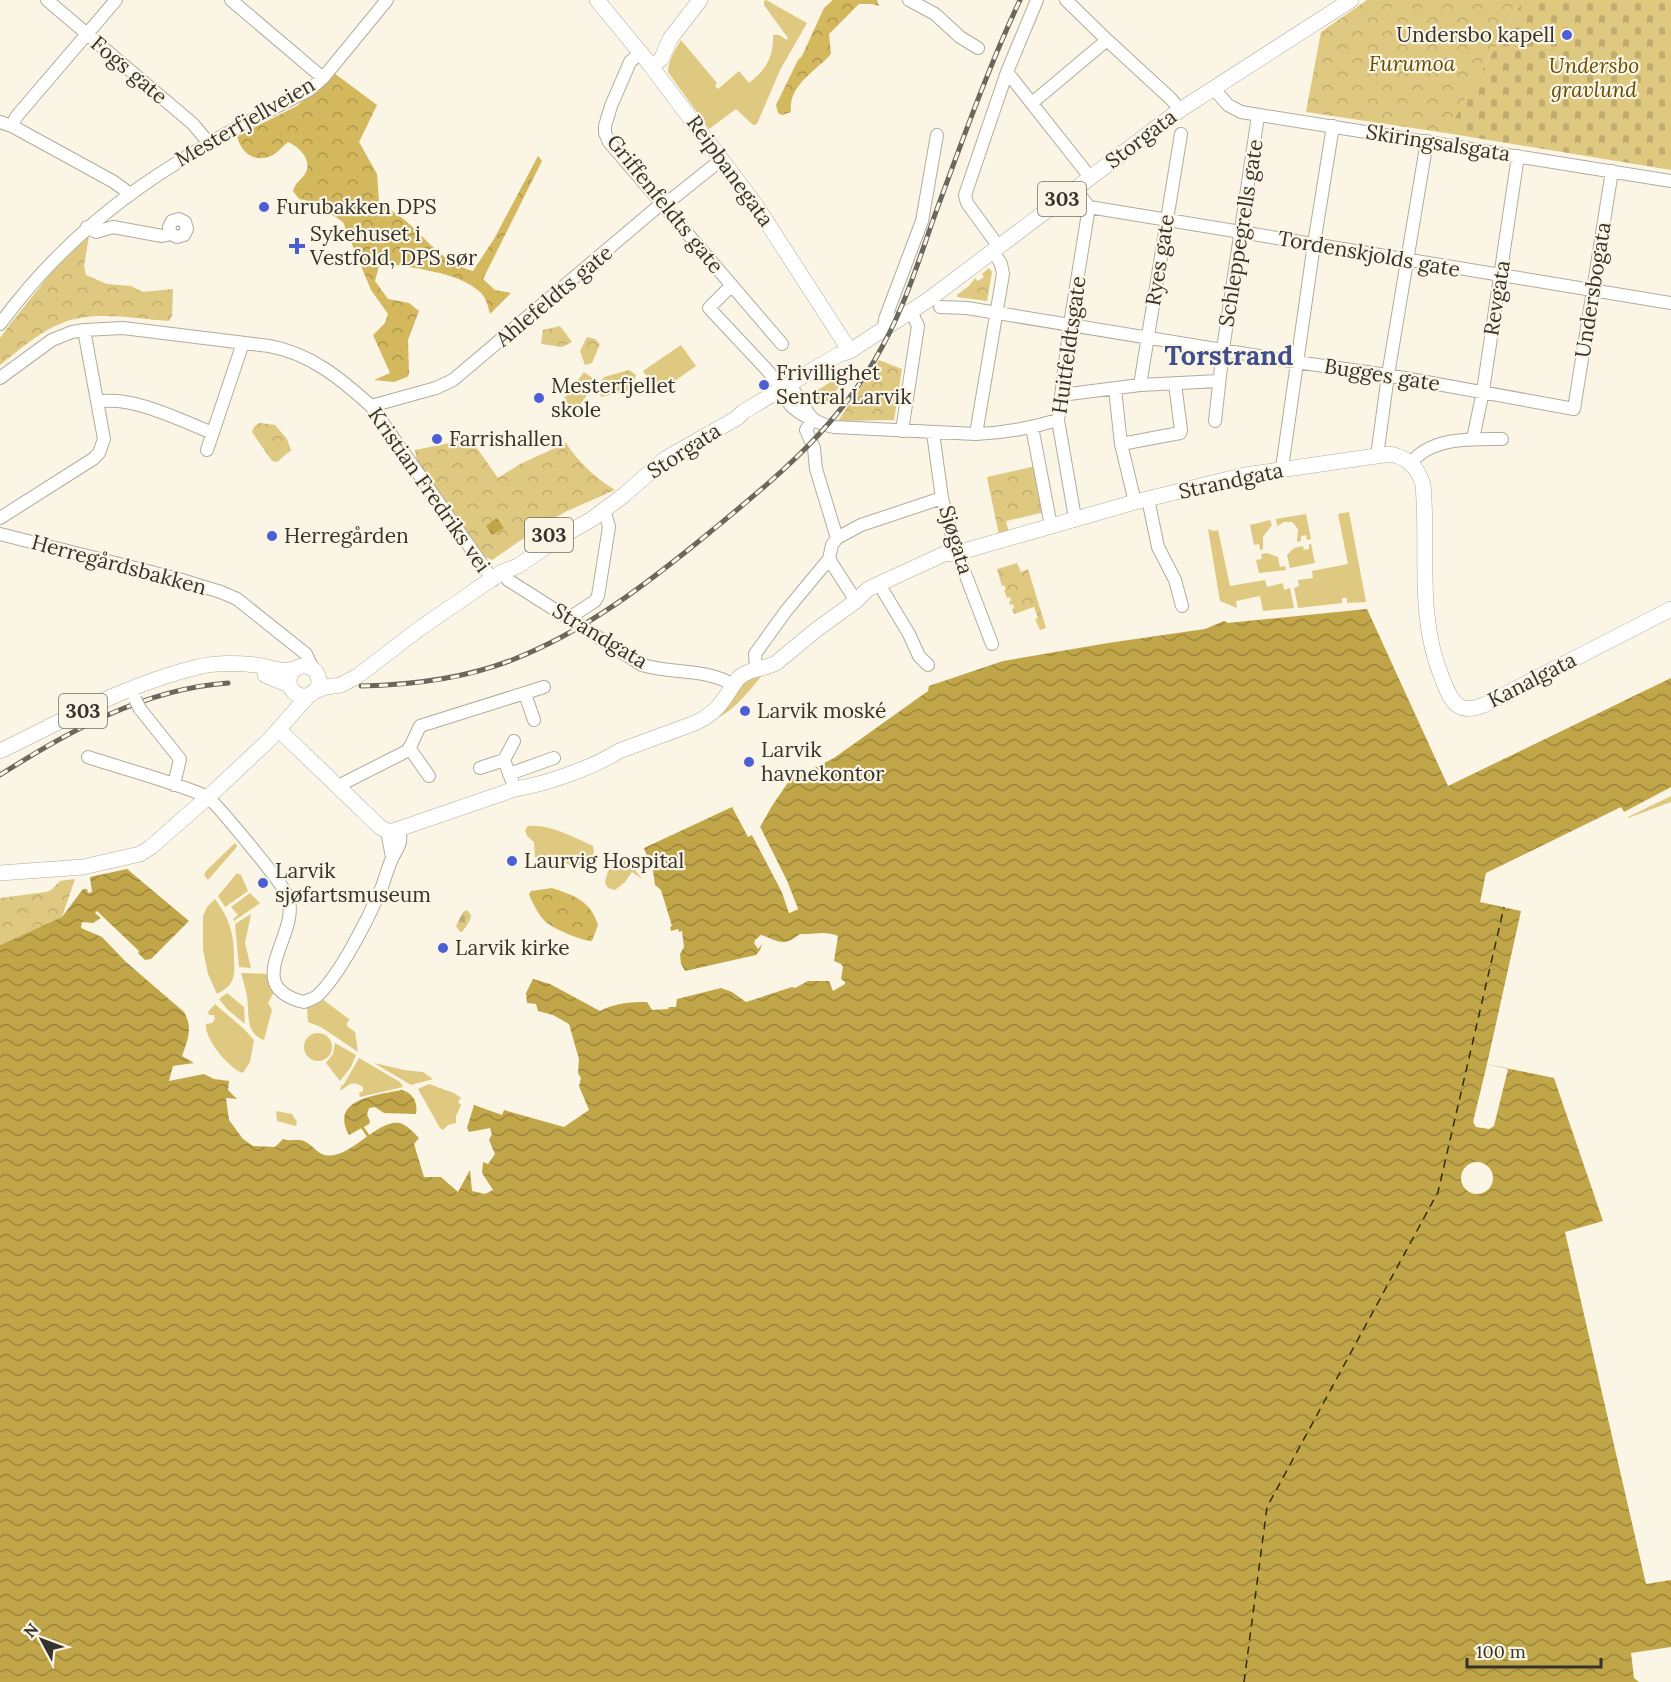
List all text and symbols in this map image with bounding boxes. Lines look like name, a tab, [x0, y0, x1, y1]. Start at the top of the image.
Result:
place label: Undersbo kapell	[1396, 21, 1555, 48]
marker: Undersbo kapell	[1560, 28, 1574, 42]
street label: Fogs gate	[85, 30, 173, 110]
park label: Furumoa	[1369, 50, 1456, 77]
park label: Undersbo gravlund	[1549, 52, 1639, 103]
street label: Mesterfjellveien	[170, 70, 320, 173]
street label: Storgata	[1100, 103, 1182, 174]
street label: Reipbanegata	[681, 110, 780, 232]
street label: Skiringsalsgata	[1364, 118, 1512, 167]
street label: Griffenfeldts gate	[601, 129, 730, 279]
street label: Schleppegrells gate	[1212, 137, 1269, 329]
road number: 303	[1038, 182, 1086, 216]
place label: Furubakken DPS	[276, 193, 437, 220]
marker: Furubakken DPS	[257, 200, 271, 214]
street label: Ryes gate	[1139, 212, 1180, 308]
place label: Sykehuset i Vestfold, DPS sør	[309, 220, 477, 271]
street label: Undersbogata	[1568, 220, 1617, 360]
street label: Tordenskjolds gate	[1276, 224, 1462, 283]
marker: Sykehuset i Vestfold, DPS sør	[288, 237, 306, 255]
street label: Ahlefeldts gate	[489, 239, 618, 353]
street label: Revgata	[1477, 258, 1516, 338]
street label: Huitfeldtsgate	[1045, 274, 1092, 416]
district label: Torstrand	[1165, 338, 1293, 372]
street label: Bugges gate	[1322, 352, 1442, 397]
place label: Frivillighet Sentral Larvik	[776, 359, 912, 410]
place label: Mesterfjellet skole	[551, 372, 677, 423]
marker: Frivillighet Sentral Larvik	[757, 378, 771, 392]
marker: Mesterfjellet skole	[532, 391, 546, 405]
street label: Kristian Fredriks vei	[362, 402, 497, 578]
street label: Storgata	[642, 417, 726, 484]
place label: Farrishallen	[449, 425, 564, 452]
marker: Farrishallen	[430, 432, 444, 446]
street label: Strandgata	[1176, 456, 1286, 505]
street label: Sjøgata	[933, 502, 980, 578]
road number: 303	[525, 518, 573, 552]
place label: Herregården	[284, 522, 409, 549]
street label: Herregårdsbakken	[29, 528, 210, 601]
marker: Herregården	[265, 529, 279, 543]
street label: Strandgata	[548, 597, 653, 675]
street label: Kanalgata	[1483, 646, 1581, 713]
road number: 303	[59, 694, 107, 728]
place label: Larvik moské	[757, 697, 886, 724]
marker: Larvik moské	[738, 704, 752, 718]
place label: Larvik havnekontor	[761, 736, 884, 787]
marker: Larvik havnekontor	[742, 755, 756, 769]
place label: Laurvig Hospital	[524, 847, 684, 874]
marker: Laurvig Hospital	[505, 854, 519, 868]
place label: Larvik sjøfartsmuseum	[275, 857, 431, 908]
marker: Larvik sjøfartsmuseum	[256, 876, 270, 890]
place label: Larvik kirke	[455, 934, 570, 961]
marker: Larvik kirke	[436, 941, 450, 955]
north arrow	[12, 1610, 72, 1670]
text: N	[19, 1619, 42, 1641]
scale bar	[1467, 1631, 1600, 1669]
text: 100 m	[1476, 1640, 1526, 1663]

